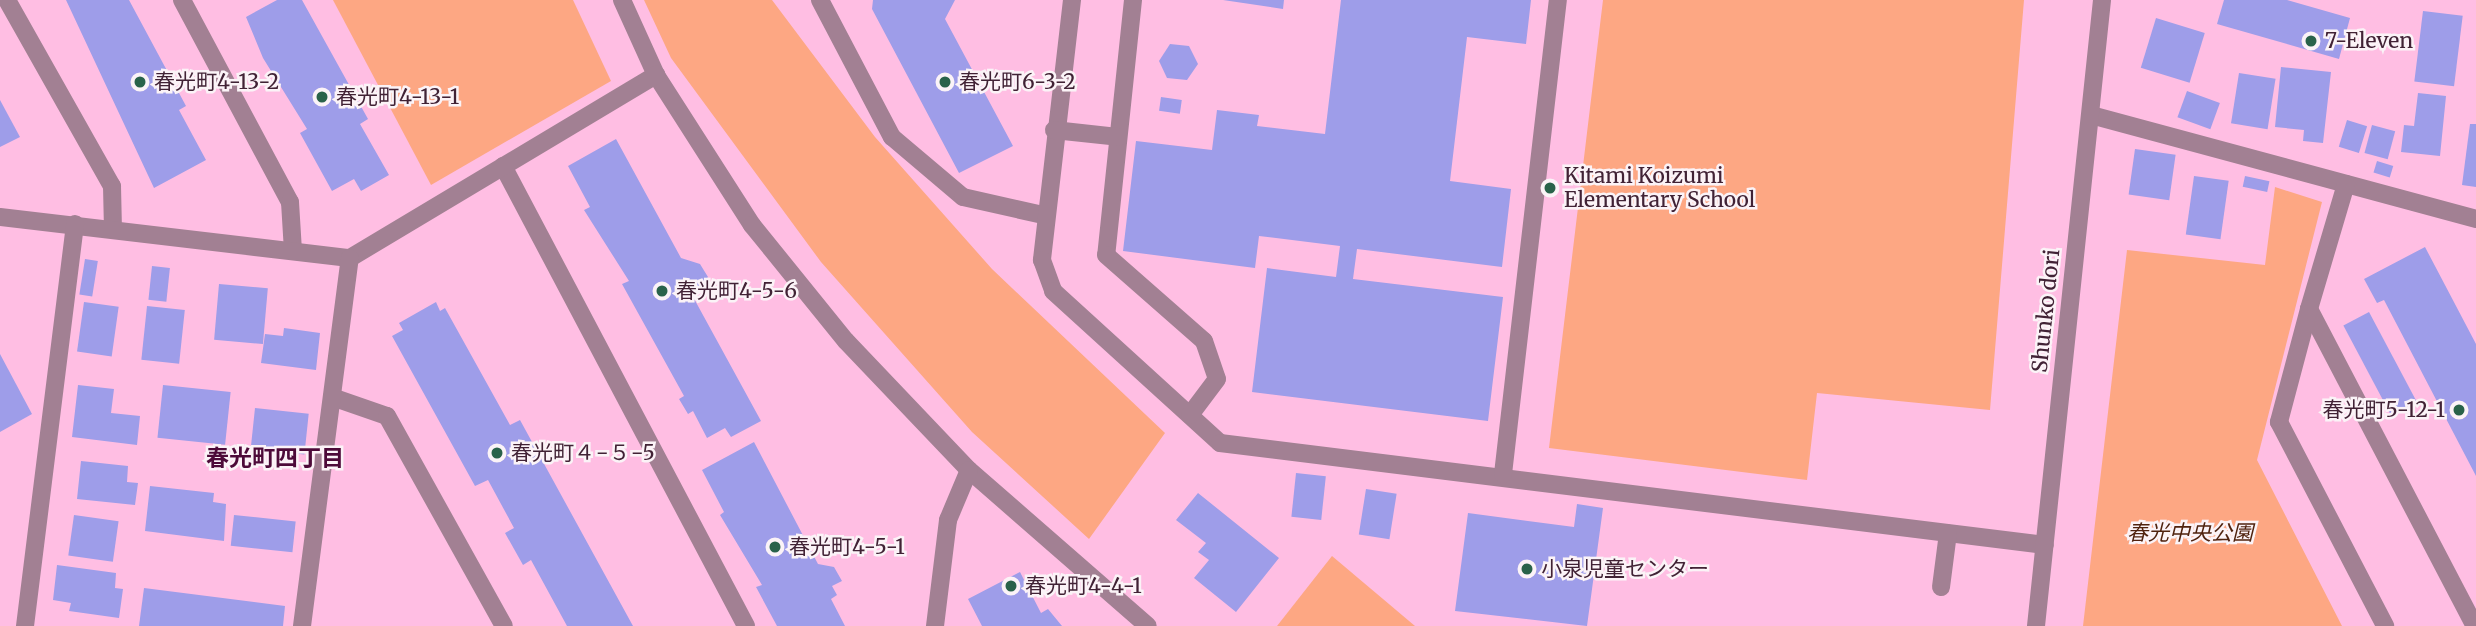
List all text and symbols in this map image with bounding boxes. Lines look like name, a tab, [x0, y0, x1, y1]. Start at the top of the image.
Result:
place label: 7-Eleven	[2325, 28, 2413, 54]
marker: 7-Eleven	[2303, 33, 2319, 49]
place label: 春光町4-13-2	[154, 69, 280, 95]
place label: 春光町6-3-2	[959, 69, 1076, 95]
marker: 春光町4-13-2	[132, 74, 148, 90]
marker: 春光町6-3-2	[937, 74, 953, 90]
place label: 春光町4-13-1	[336, 84, 460, 110]
marker: 春光町4-13-1	[314, 89, 330, 105]
place label: Kitami Koizumi Elementary School	[1564, 163, 1755, 213]
marker: Kitami Koizumi Elementary School	[1542, 180, 1558, 196]
street label: Shunko dori	[2027, 248, 2065, 374]
place label: 春光町4-5-6	[676, 278, 798, 304]
marker: 春光町4-5-6	[654, 283, 670, 299]
place label: 春光町5-12-1	[2322, 397, 2445, 423]
marker: 春光町5-12-1	[2451, 402, 2467, 418]
place label: 春光町４−５−5	[511, 440, 655, 466]
district label: 春光町四丁目	[206, 444, 344, 472]
marker: 春光町４−５−5	[489, 445, 505, 461]
park label: 春光中央公園	[2127, 520, 2253, 546]
place label: 春光町4-5-1	[789, 534, 906, 560]
marker: 春光町4-5-1	[767, 539, 783, 555]
place label: 小泉児童センター	[1541, 556, 1709, 582]
marker: 小泉児童センター	[1519, 561, 1535, 577]
place label: 春光町4-4-1	[1025, 573, 1143, 599]
marker: 春光町4-4-1	[1003, 578, 1019, 594]

